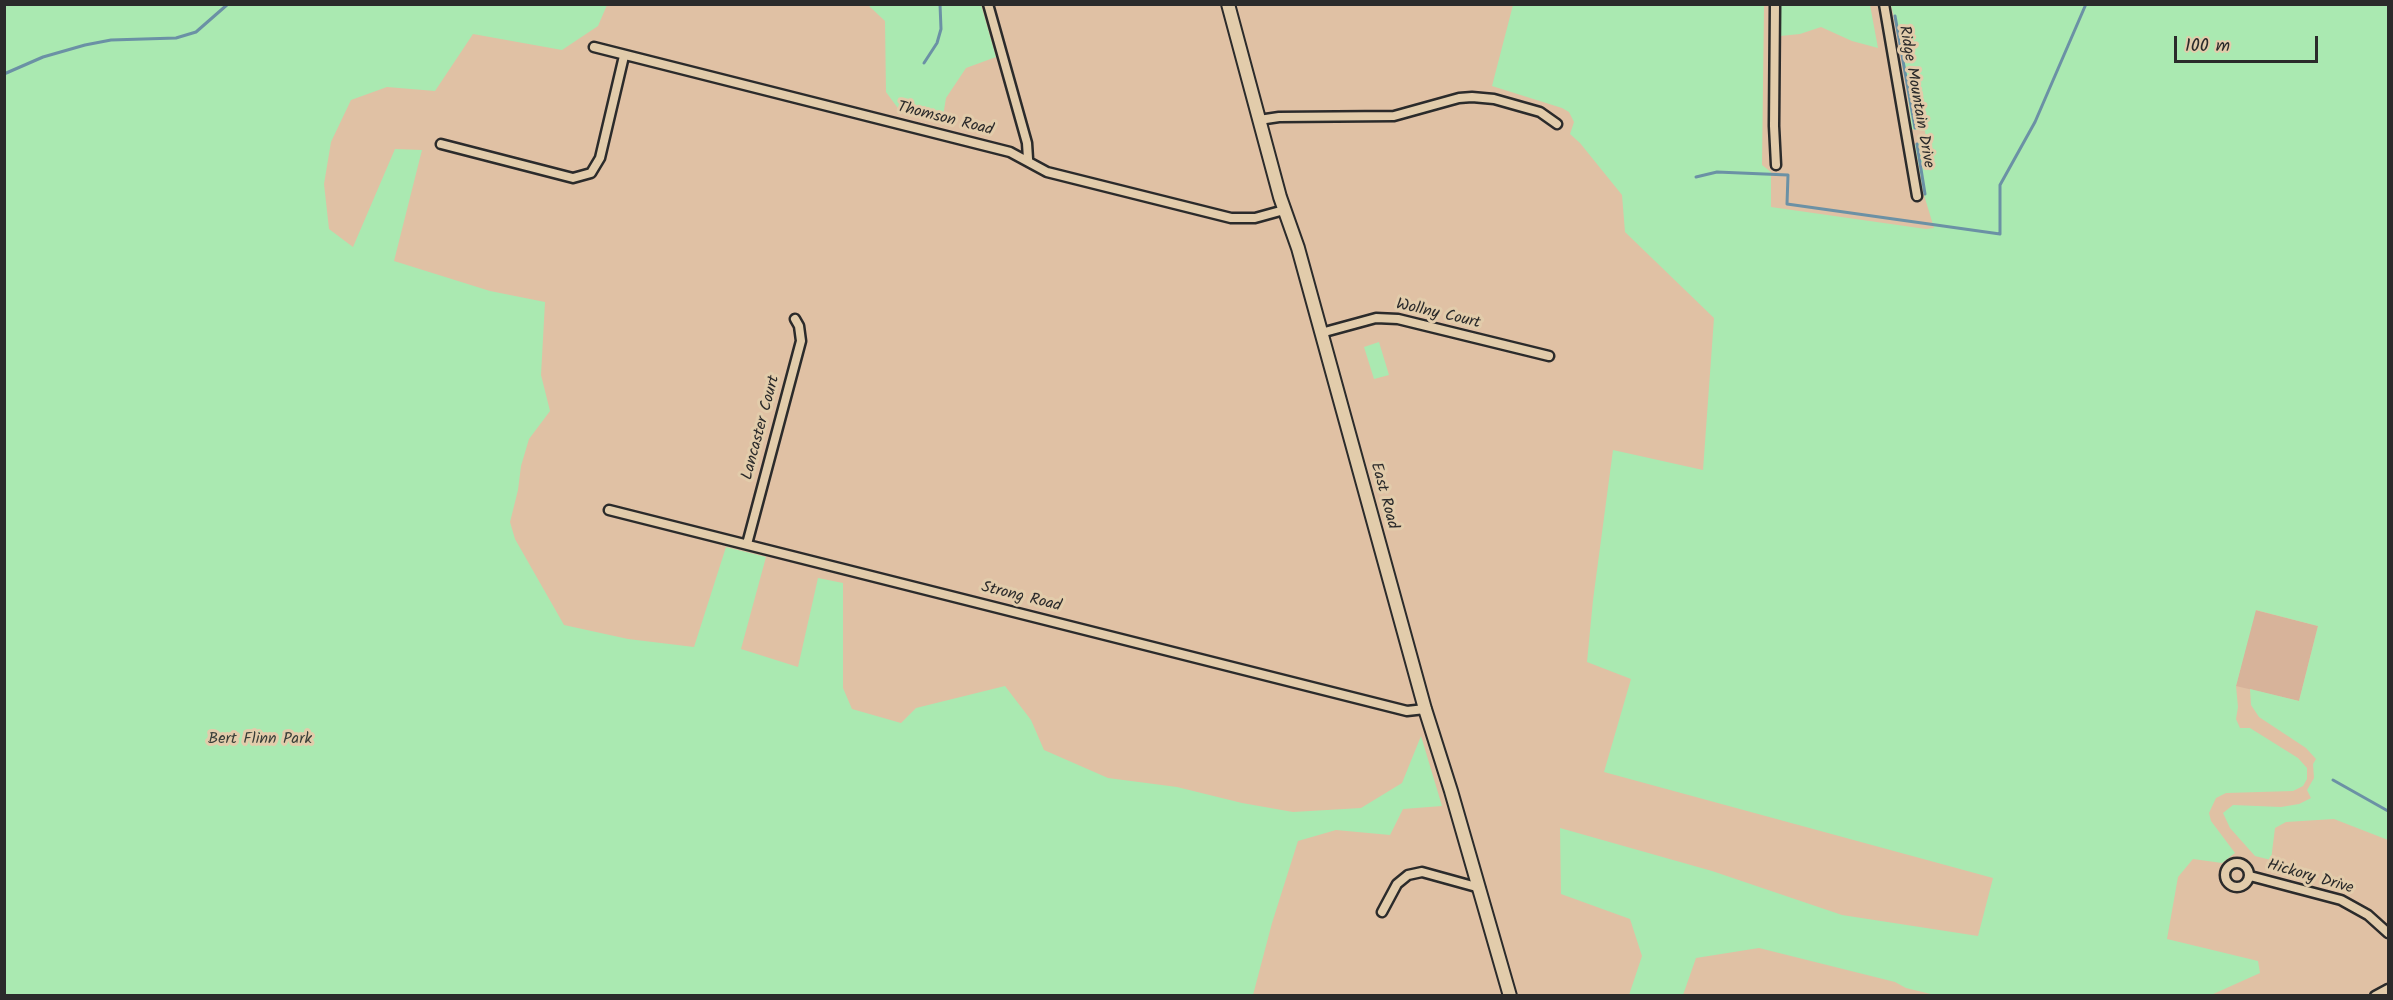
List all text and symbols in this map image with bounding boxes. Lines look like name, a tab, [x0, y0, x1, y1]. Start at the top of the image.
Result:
street label: Ridge Mountain Drive	[1893, 24, 1937, 170]
scale bar	[2177, 24, 2321, 62]
text: 100 m	[2185, 32, 2230, 61]
street label: Thomson Road	[895, 99, 995, 141]
street label: Wollny Court	[1394, 296, 1482, 334]
street label: Lancaster Court	[739, 374, 785, 482]
street label: East Road	[1365, 460, 1401, 532]
street label: Strong Road	[979, 579, 1063, 617]
park label: Bert Flinn Park	[208, 730, 312, 750]
street label: Hickory Drive	[2265, 857, 2355, 899]

